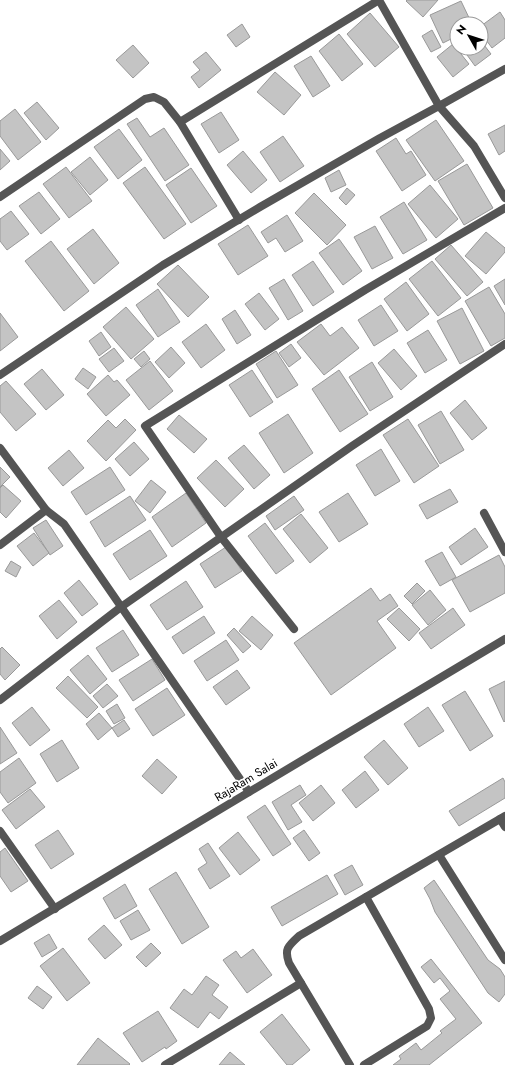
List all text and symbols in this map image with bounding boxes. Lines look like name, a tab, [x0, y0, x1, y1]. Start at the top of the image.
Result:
north arrow	[449, 16, 489, 56]
text: N	[452, 21, 470, 38]
street label: RajaRam Salai	[211, 754, 281, 806]

